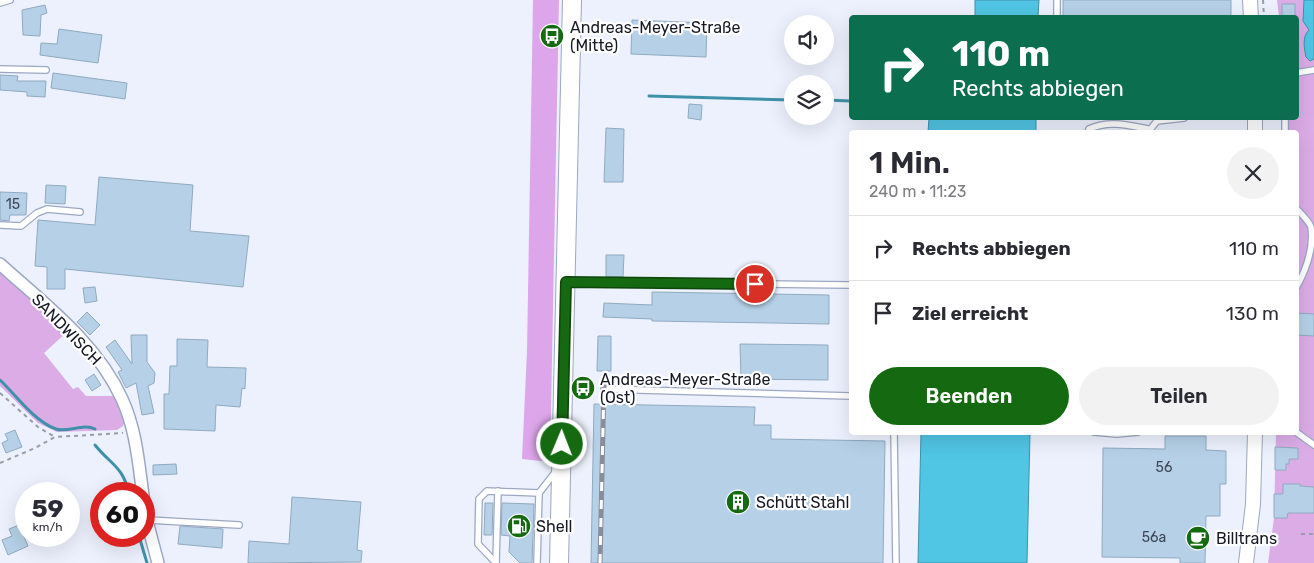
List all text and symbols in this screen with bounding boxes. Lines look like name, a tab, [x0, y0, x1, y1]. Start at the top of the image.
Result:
map controls	[784, 15, 834, 125]
button: sound	[784, 15, 834, 65]
place label: Andreas-Meyer-Straße (Mitte)	[570, 18, 740, 55]
bus stop icon: Andreas-Meyer-Straße (Mitte)	[539, 23, 565, 49]
text: 110 m	[952, 33, 1050, 75]
icon: right	[869, 35, 934, 100]
button: layers	[784, 75, 834, 125]
text: Rechts abbiegen	[952, 75, 1124, 102]
text: 1 Min.	[869, 145, 950, 181]
button: close	[1227, 147, 1279, 199]
text: 240 m · 11:23	[869, 182, 966, 201]
house number: 15	[6, 196, 20, 213]
icon: right	[869, 234, 897, 262]
text: Rechts abbiegen	[912, 237, 1071, 260]
text: 110 m	[1229, 237, 1279, 260]
pin	[734, 263, 776, 305]
icon: arrive	[741, 270, 769, 298]
street label: SANDWISCH	[28, 290, 105, 369]
icon: arrive	[869, 299, 897, 327]
text: Ziel erreicht	[912, 302, 1028, 325]
text: 130 m	[1226, 302, 1279, 325]
button: Beenden	[869, 367, 1069, 425]
button: Teilen	[1079, 367, 1279, 425]
place label: Andreas-Meyer-Straße (Ost)	[600, 370, 770, 407]
bus stop icon: Andreas-Meyer-Straße (Ost)	[570, 375, 596, 401]
position arrow	[535, 417, 587, 469]
house number: 56	[1156, 459, 1172, 476]
speed limit sign: 60	[90, 482, 155, 547]
building icon: Schütt Stahl	[725, 489, 751, 515]
place label: Schütt Stahl	[756, 493, 849, 512]
text: 59	[31, 494, 64, 523]
fuel station icon: Shell	[506, 513, 532, 539]
place label: Shell	[536, 517, 572, 536]
text: km/h	[33, 520, 62, 534]
cafe icon: Billtrans	[1185, 525, 1211, 551]
house number: 56a	[1142, 529, 1166, 546]
place label: Billtrans	[1216, 529, 1277, 548]

